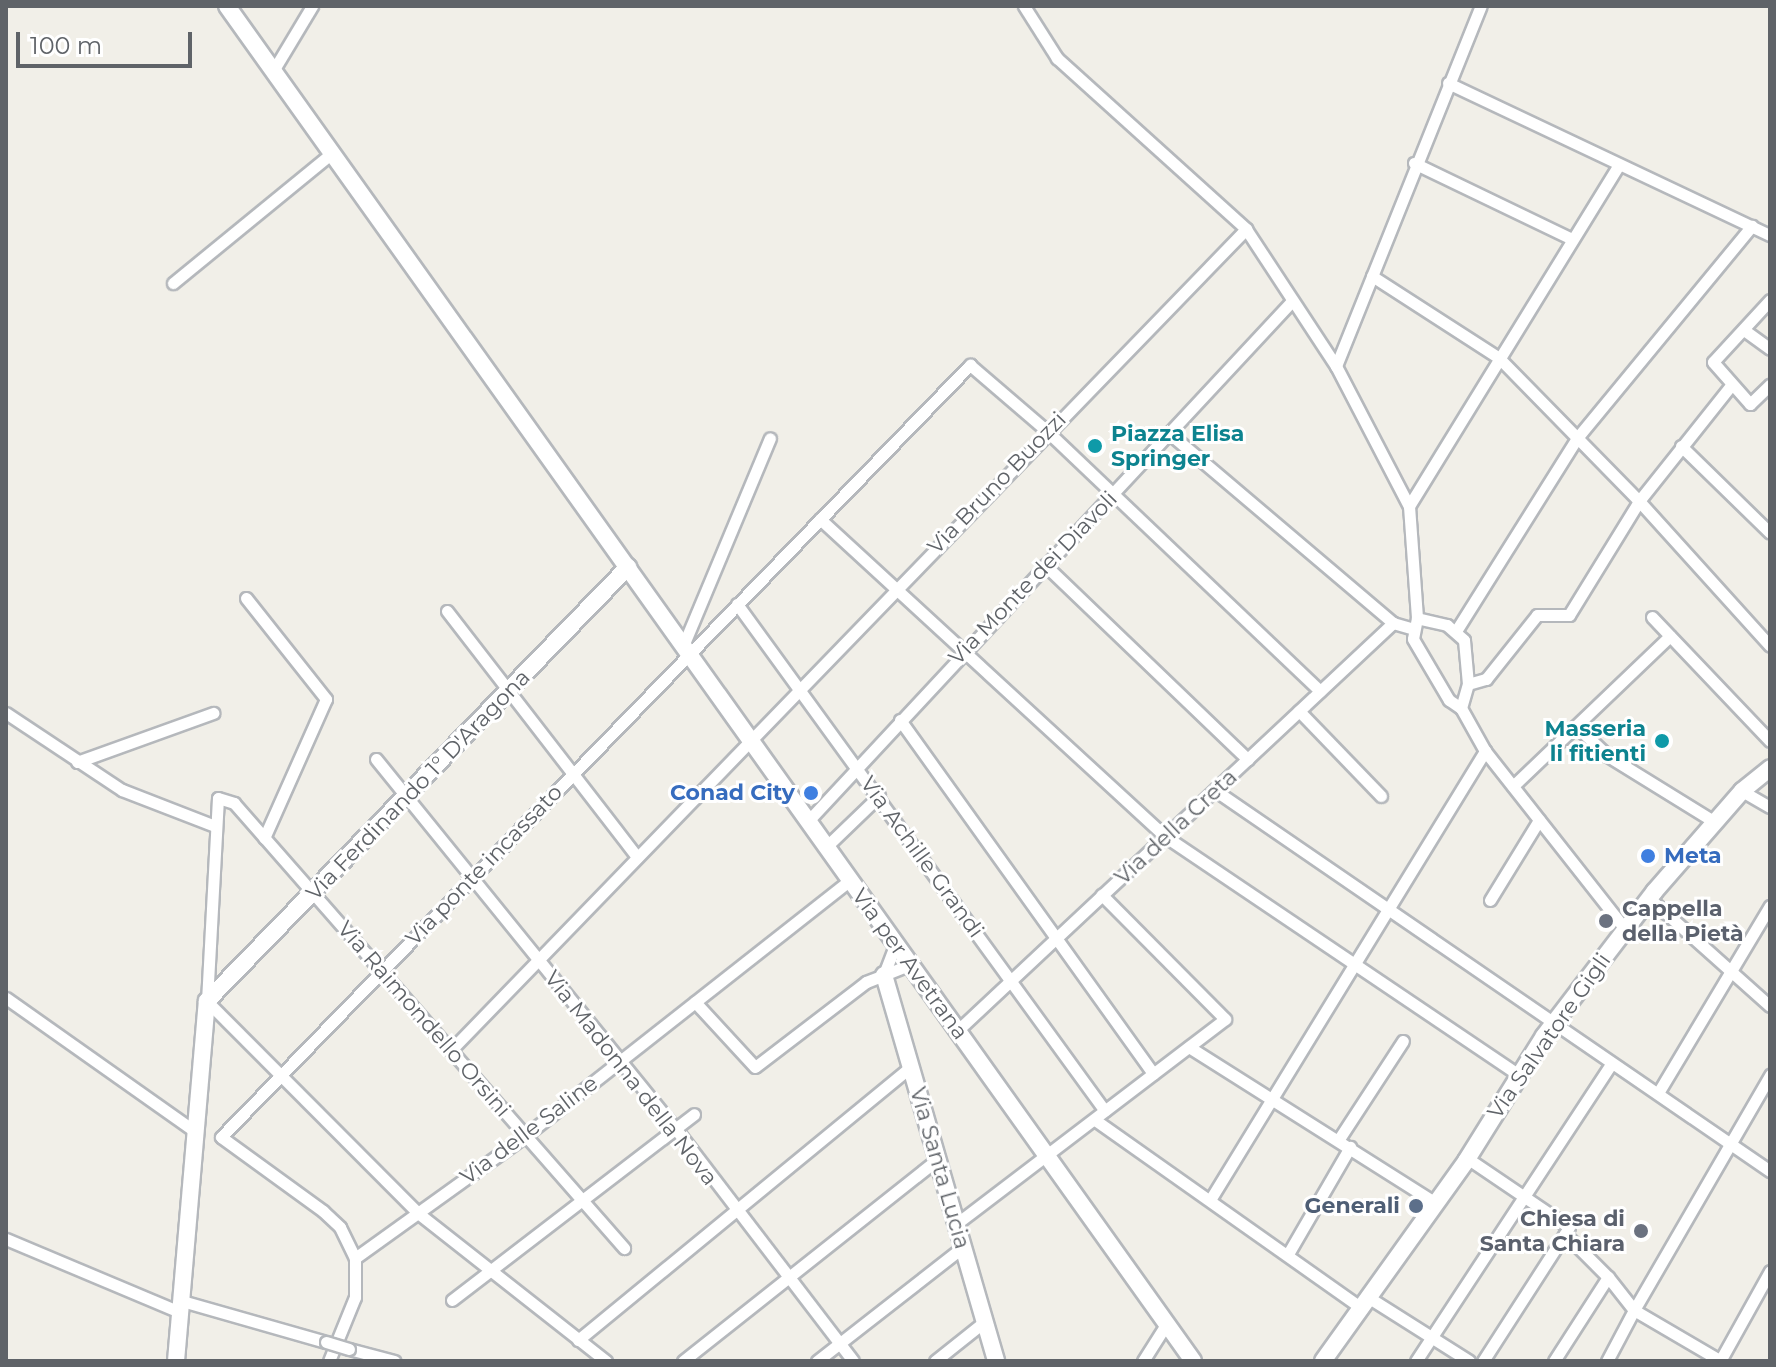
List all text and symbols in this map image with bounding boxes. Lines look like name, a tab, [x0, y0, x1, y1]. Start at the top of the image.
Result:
scale bar	[20, 16, 196, 66]
text: 100 m	[30, 31, 102, 60]
street label: Via Bruno Buozzi	[922, 406, 1072, 560]
place label: Piazza Elisa Springer	[1111, 420, 1244, 472]
marker: Piazza Elisa Springer	[1086, 437, 1104, 455]
street label: Via Monte dei Diavoli	[943, 486, 1123, 670]
street label: Via Ferdinando 1° D'Aragona	[301, 664, 535, 906]
place label: Masseria li fitienti	[1545, 715, 1646, 766]
marker: Masseria li fitienti	[1653, 732, 1671, 750]
street label: Via della Creta	[1109, 764, 1243, 890]
street label: Via Achille Grandi	[855, 771, 989, 943]
street label: Via ponte incassato	[400, 779, 568, 951]
place label: Conad City	[670, 780, 795, 806]
marker: Conad City	[802, 784, 820, 802]
place label: Meta	[1664, 843, 1722, 869]
marker: Meta	[1639, 847, 1657, 865]
street label: Via per Avetrana	[846, 883, 974, 1045]
place label: Cappella della Pietà	[1622, 895, 1744, 946]
marker: Cappella della Pietà	[1597, 912, 1615, 930]
street label: Via Raimondello Orsini	[332, 916, 516, 1122]
street label: Via Salvatore Gigli	[1482, 948, 1616, 1124]
street label: Via Madonna della Nova	[539, 965, 723, 1191]
street label: Via delle Saline	[455, 1070, 603, 1190]
street label: Via Santa Lucia	[904, 1084, 976, 1252]
place label: Generali	[1305, 1193, 1400, 1219]
marker: Generali	[1407, 1197, 1425, 1215]
place label: Chiesa di Santa Chiara	[1480, 1205, 1625, 1256]
marker: Chiesa di Santa Chiara	[1632, 1222, 1650, 1240]

